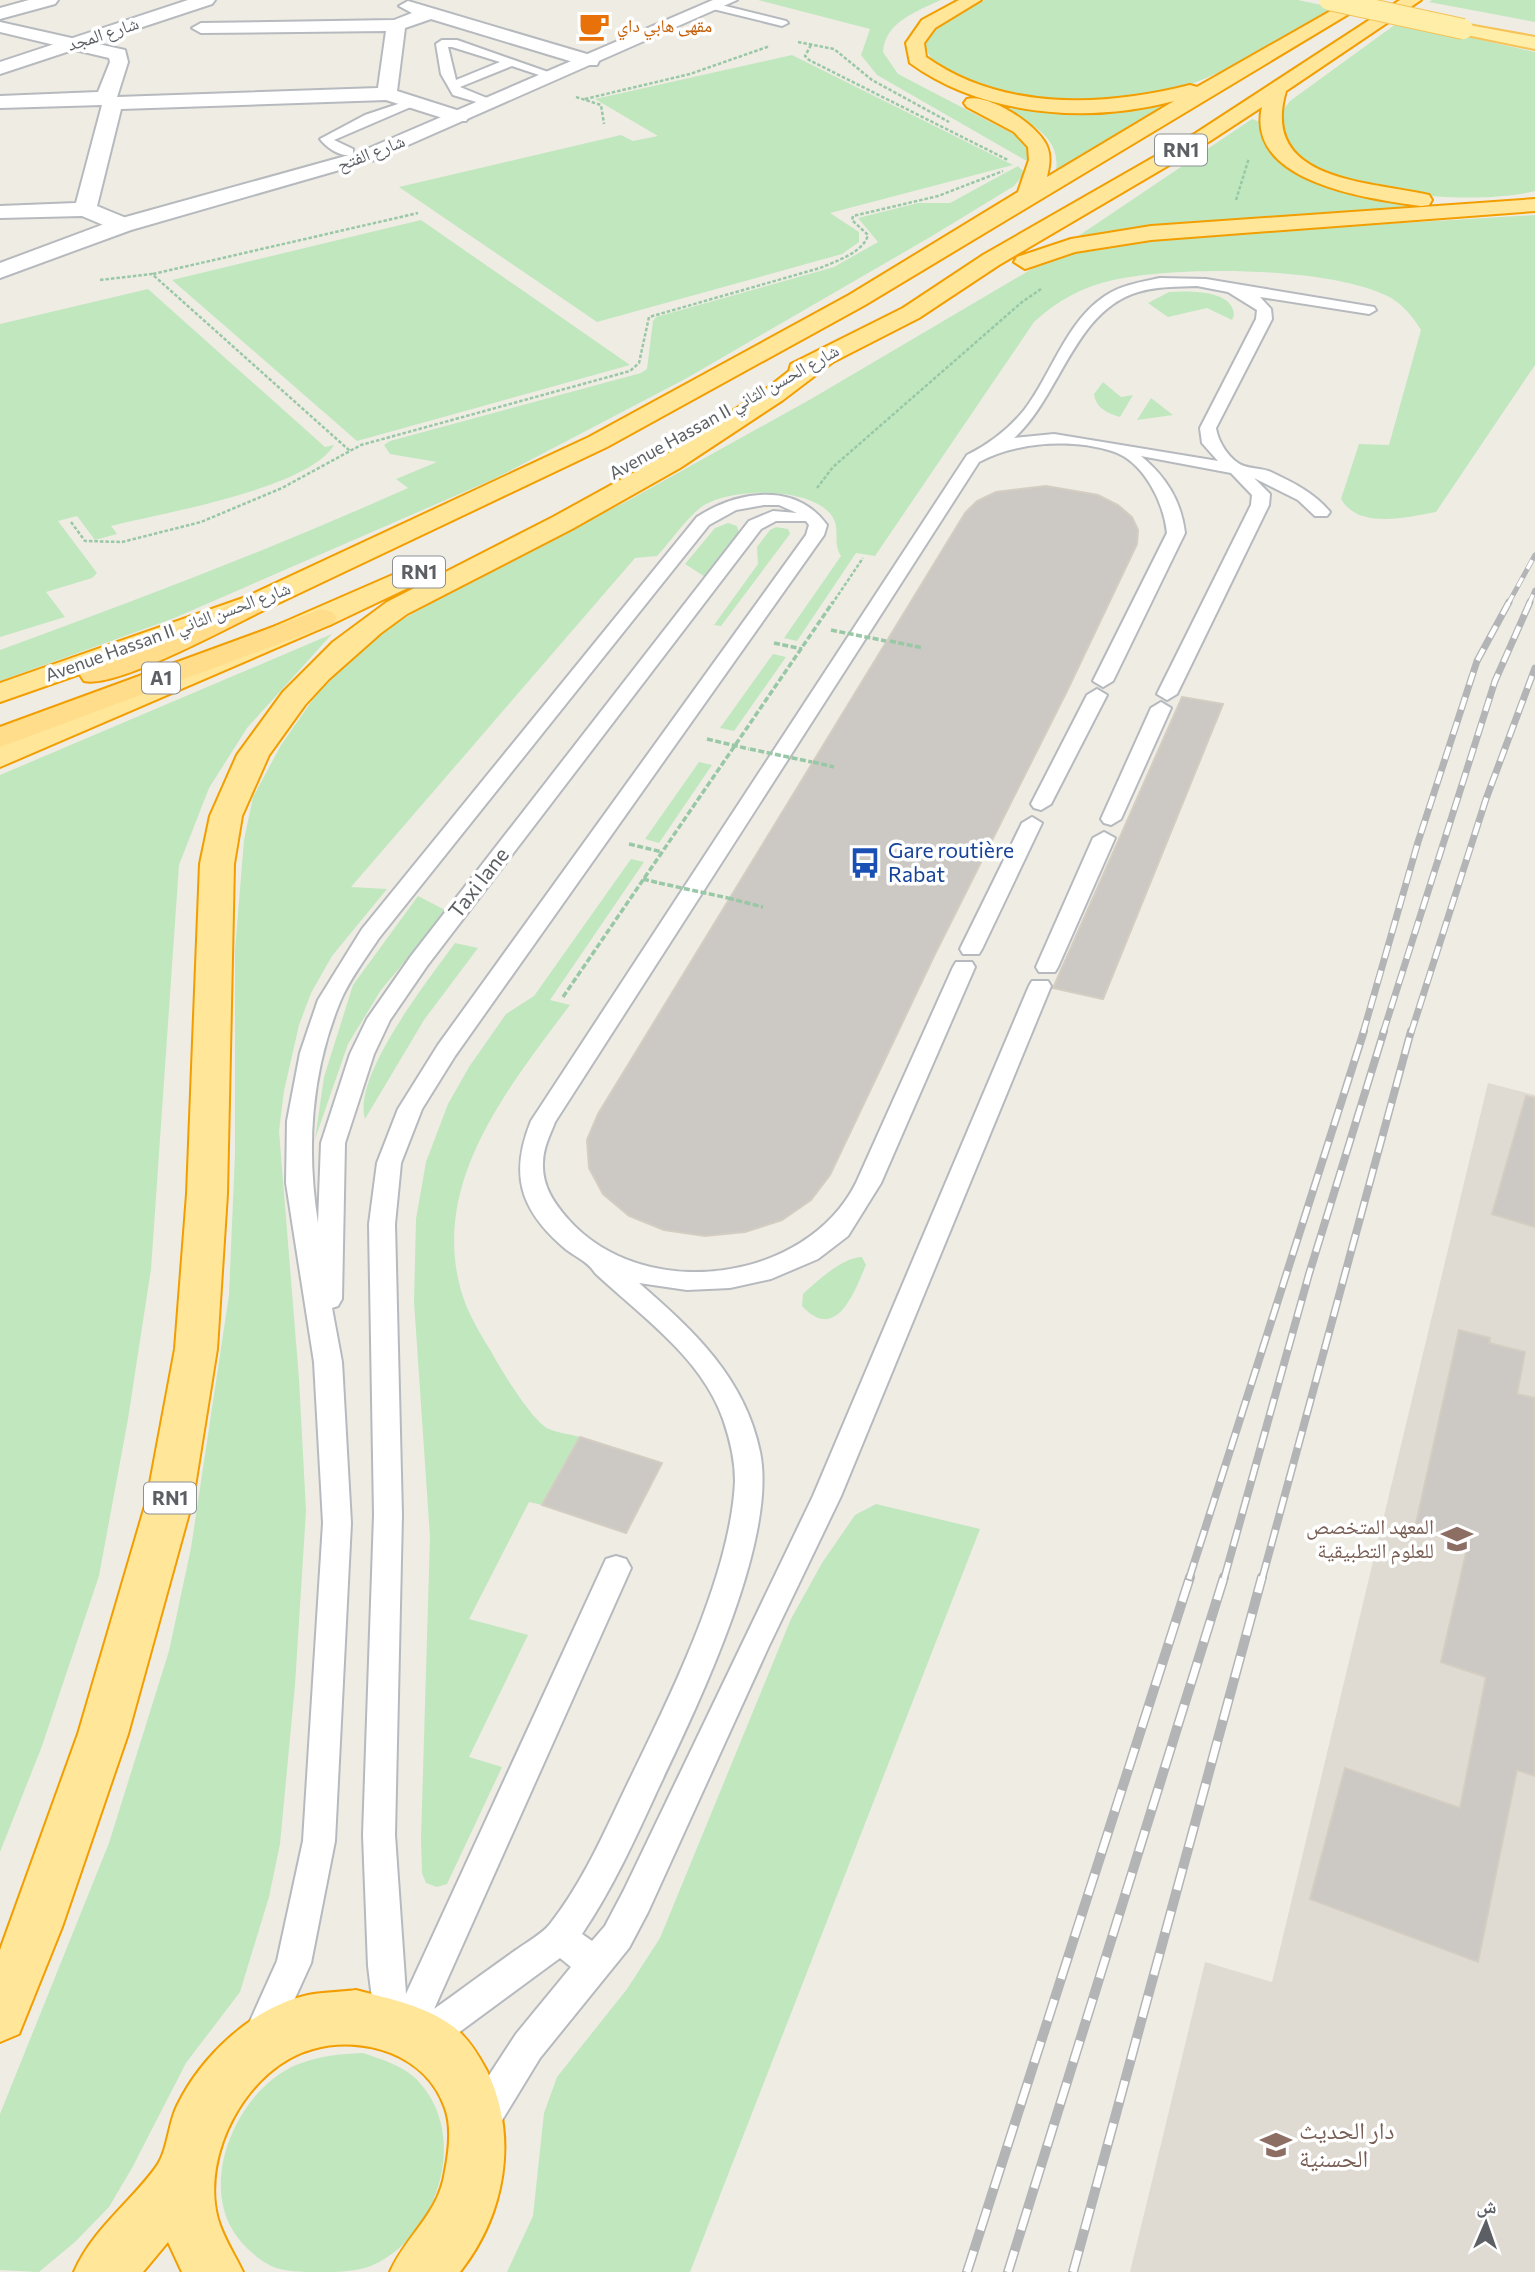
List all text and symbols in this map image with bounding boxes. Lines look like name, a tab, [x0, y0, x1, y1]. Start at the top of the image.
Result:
cafe icon: مقهى هابي داي	[577, 9, 611, 43]
street label: شارع المجد	[64, 11, 141, 56]
place label: مقهى هابي داي	[617, 14, 712, 41]
street label: شارع الفتح	[333, 129, 409, 177]
road number: RN1	[1155, 134, 1207, 166]
street label: Avenue Hassan II شارع الحسن الثاني	[605, 339, 845, 488]
road number: RN1	[393, 556, 445, 587]
street label: Avenue Hassan II شارع الحسن الثاني	[42, 576, 295, 690]
road number: A1	[142, 663, 180, 694]
place label: Gare routière Rabat	[888, 837, 1014, 886]
street label: Taxi lane	[443, 842, 513, 922]
bus stop icon: Gare routière Rabat	[848, 846, 882, 880]
road number: RN1	[144, 1482, 196, 1514]
place label: المعهد المتخصص للعلوم التطبيقية	[1306, 1513, 1434, 1565]
school or university icon: المعهد المتخصص للعلوم التطبيقية	[1440, 1522, 1474, 1556]
place label: دار الحديث الحسنية	[1299, 2115, 1395, 2172]
school or university icon: دار الحديث الحسنية	[1259, 2128, 1293, 2162]
north arrow	[1451, 2188, 1521, 2258]
text: ش	[1476, 2194, 1497, 2218]

